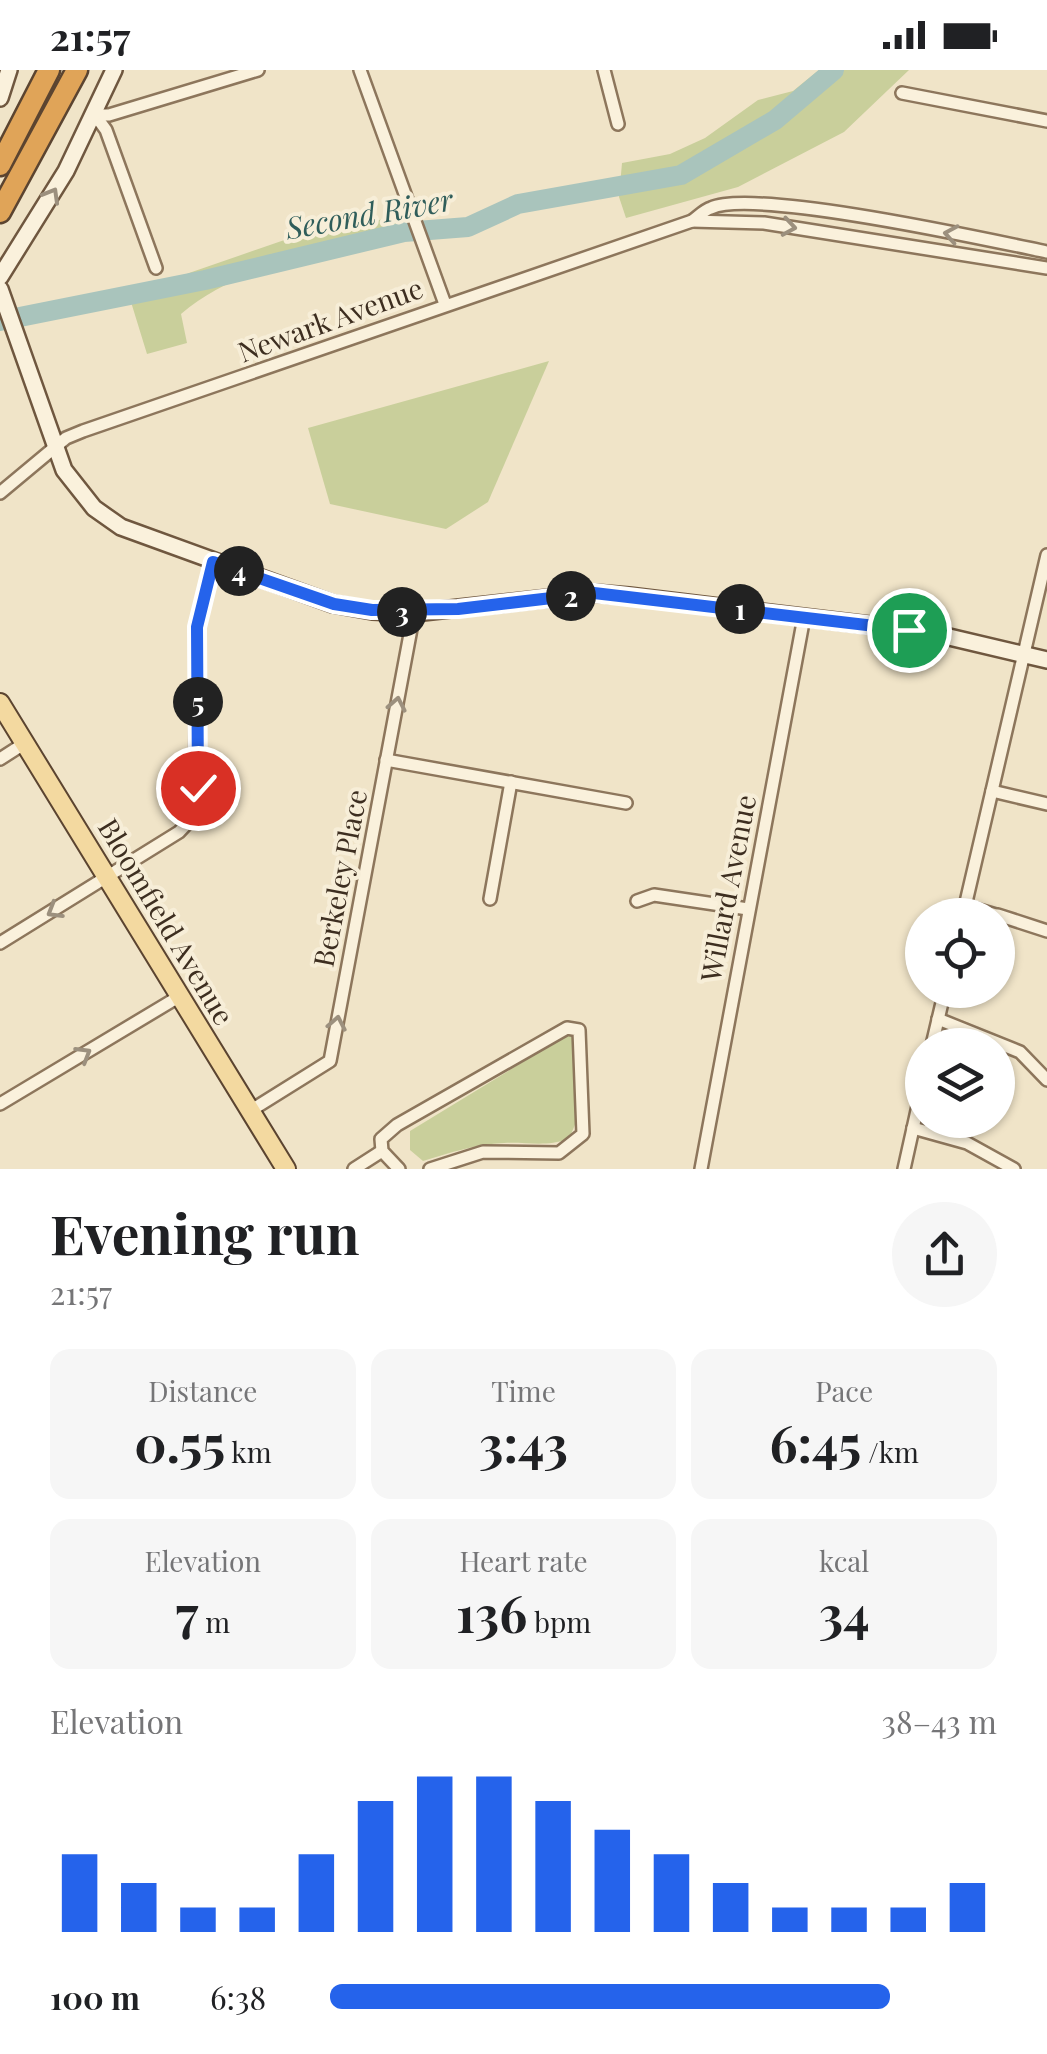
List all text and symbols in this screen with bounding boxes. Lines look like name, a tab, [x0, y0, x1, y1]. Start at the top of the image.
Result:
text: 21:57	[50, 10, 130, 61]
water label: Second River	[281, 178, 457, 248]
one-way arrow	[40, 188, 60, 206]
one-way arrow	[781, 216, 797, 237]
one-way arrow	[943, 224, 959, 245]
street label: Newark Avenue	[233, 268, 427, 370]
pin: 4	[214, 546, 264, 596]
text: 4	[232, 552, 246, 589]
pin: 2	[546, 571, 596, 621]
text: 2	[564, 577, 578, 614]
pin: 1	[715, 584, 765, 634]
pin: 3	[377, 587, 427, 637]
pin	[867, 588, 952, 673]
text: 1	[735, 590, 745, 627]
text: 3	[395, 593, 409, 630]
icon: arrive	[882, 603, 937, 658]
pin: 5	[173, 677, 223, 727]
text: 5	[192, 683, 204, 720]
one-way arrow	[386, 696, 407, 712]
pin	[156, 746, 241, 831]
icon: check	[171, 761, 226, 816]
street label: Berkeley Place	[304, 786, 374, 970]
street label: Willard Avenue	[691, 791, 763, 985]
street label: Bloomfield Avenue	[91, 811, 243, 1031]
map controls	[905, 898, 1015, 1138]
button: locate	[905, 898, 1015, 1008]
one-way arrow	[47, 899, 65, 918]
one-way arrow	[326, 1015, 347, 1032]
button: layers	[905, 1028, 1015, 1138]
one-way arrow	[73, 1047, 91, 1066]
text: Evening run	[50, 1195, 360, 1269]
button: share	[892, 1202, 997, 1307]
text: 21:57	[50, 1270, 112, 1313]
text: Distance	[148, 1372, 257, 1409]
text: Time	[491, 1372, 556, 1409]
text: Pace	[815, 1372, 873, 1409]
text: 0.55	[134, 1409, 225, 1476]
text: 3:43	[479, 1409, 568, 1476]
text: 6:45	[769, 1409, 861, 1476]
text: km	[225, 1433, 272, 1470]
text: /km	[861, 1433, 919, 1470]
text: Elevation	[145, 1542, 261, 1579]
text: Heart rate	[459, 1542, 588, 1579]
text: kcal	[819, 1542, 869, 1579]
text: 7	[176, 1579, 198, 1646]
text: 136	[456, 1579, 527, 1646]
text: 34	[819, 1579, 870, 1646]
text: m	[198, 1603, 230, 1640]
text: bpm	[527, 1603, 591, 1640]
text: Elevation	[50, 1699, 183, 1742]
text: 38–43 m	[882, 1699, 997, 1742]
text: 100 m	[50, 1975, 140, 2018]
text: 6:38	[210, 1975, 266, 2018]

